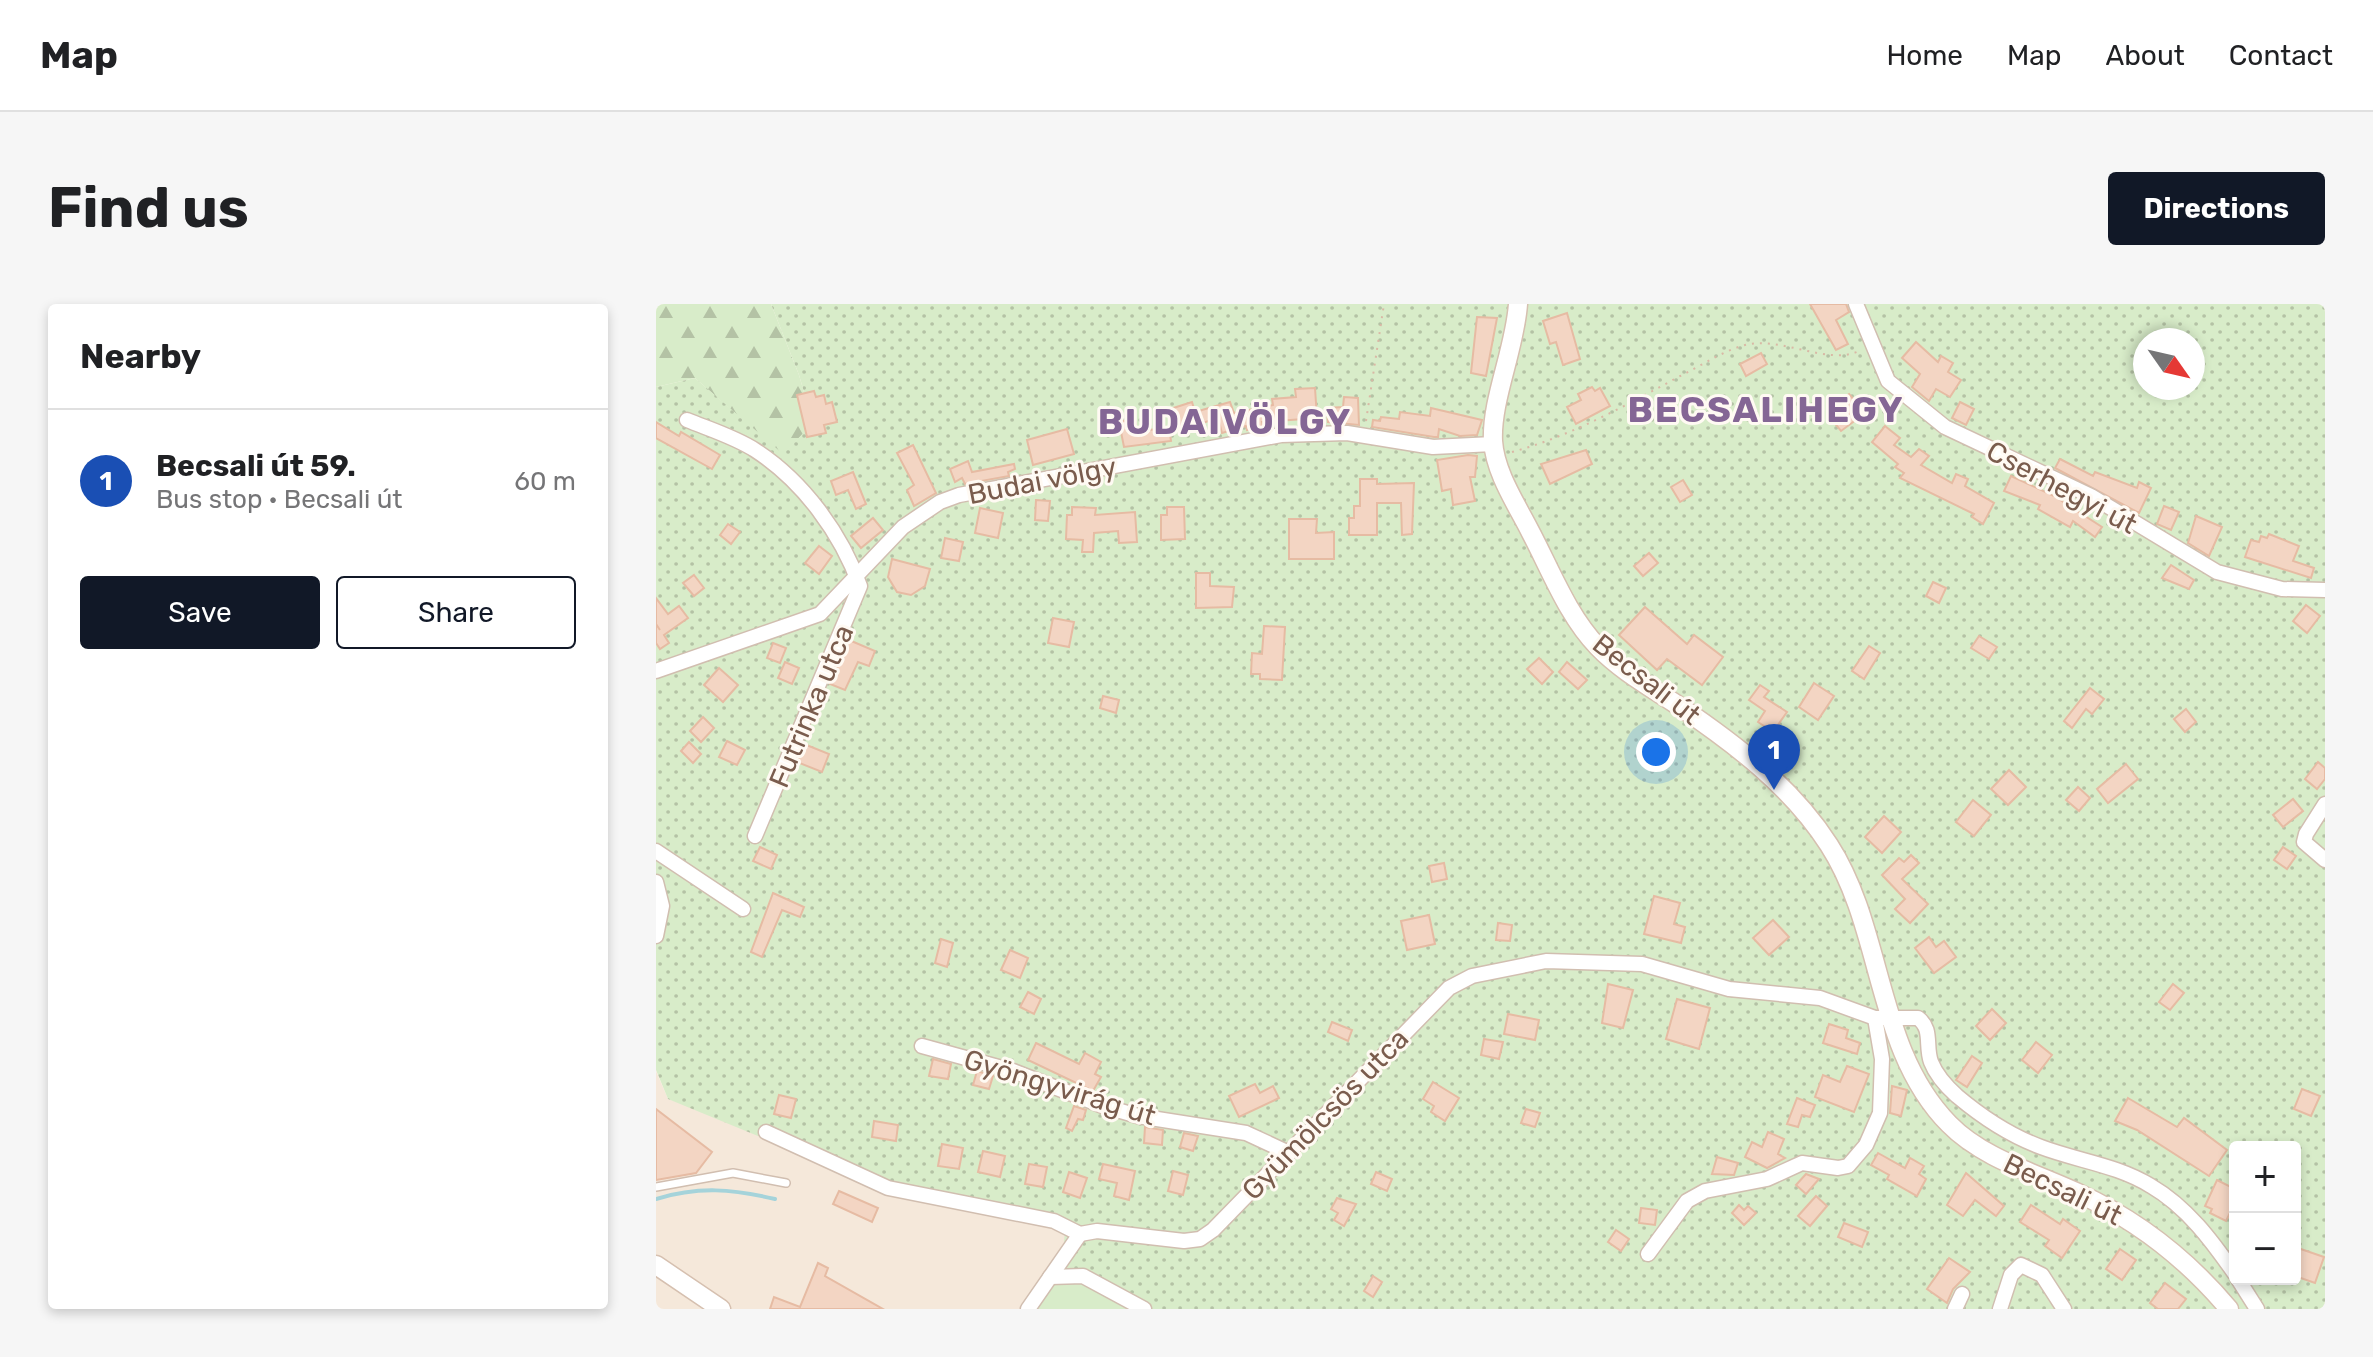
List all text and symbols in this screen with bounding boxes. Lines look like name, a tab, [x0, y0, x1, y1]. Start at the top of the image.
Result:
text: Map	[40, 32, 118, 78]
text: Home	[1886, 39, 1963, 72]
text: Map	[2007, 39, 2061, 72]
text: About	[2105, 39, 2185, 72]
text: Contact	[2229, 39, 2333, 72]
button: Directions	[2108, 172, 2325, 245]
text: Find us	[48, 175, 249, 241]
north arrow	[2133, 328, 2205, 400]
text: Nearby	[80, 336, 201, 377]
district label: BECSALIHEGY	[1628, 388, 1904, 431]
district label: BUDAIVÖLGY	[1098, 400, 1352, 443]
street label: Cserhegyi út	[1981, 434, 2143, 541]
text: Becsali út 59.	[156, 448, 356, 484]
street label: Budai völgy	[965, 450, 1119, 511]
text: 1	[100, 466, 112, 497]
text: 60 m	[514, 466, 576, 497]
text: Bus stop · Becsali út	[156, 484, 403, 515]
button: Save	[80, 576, 320, 649]
button: Share	[336, 576, 576, 649]
street label: Futrinka utca	[762, 620, 861, 792]
street label: Becsali út	[1586, 627, 1707, 732]
pin: 1	[1748, 724, 1800, 790]
your location	[1636, 732, 1676, 772]
street label: Gyümölcsös utca	[1235, 1022, 1415, 1207]
street label: Gyöngyvirág út	[960, 1043, 1160, 1132]
map controls	[2229, 1141, 2301, 1285]
button: +	[2229, 1141, 2301, 1213]
street label: Becsali út	[1998, 1147, 2127, 1232]
button: −	[2229, 1213, 2301, 1285]

